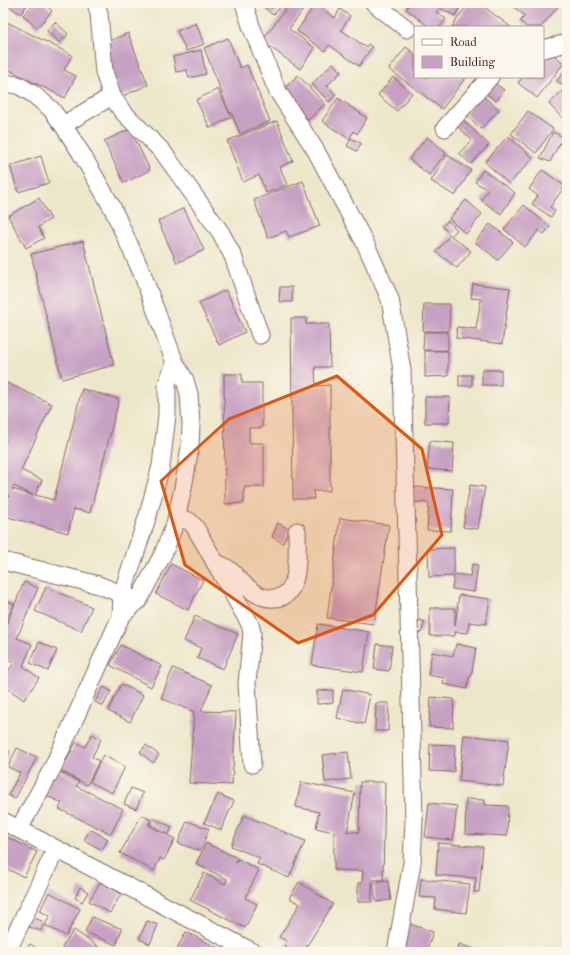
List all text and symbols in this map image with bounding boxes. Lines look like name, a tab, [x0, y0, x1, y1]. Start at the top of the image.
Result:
legend	[414, 26, 544, 78]
text: Road	[450, 35, 477, 49]
text: Building	[450, 55, 495, 69]

